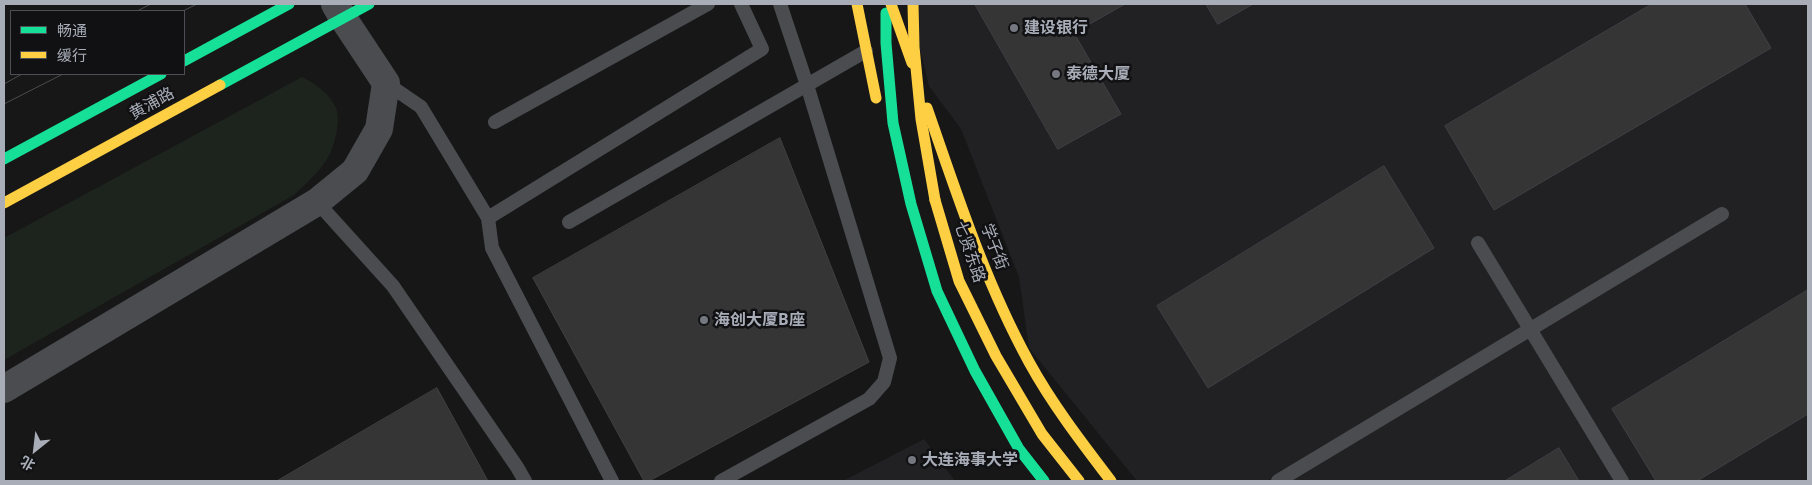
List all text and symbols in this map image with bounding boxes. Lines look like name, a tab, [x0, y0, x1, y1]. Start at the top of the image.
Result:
legend	[10, 10, 185, 75]
place label: 建设银行	[1024, 18, 1088, 38]
text: 畅通	[57, 20, 87, 40]
marker: 建设银行	[1008, 22, 1020, 34]
text: 缓行	[57, 45, 87, 65]
place label: 泰德大厦	[1066, 64, 1130, 84]
marker: 泰德大厦	[1050, 68, 1062, 80]
street label: 黄浦路	[126, 84, 178, 124]
street label: 七贤东路	[950, 219, 988, 285]
street label: 学子街	[976, 221, 1012, 273]
place label: 海创大厦B座	[714, 310, 805, 330]
marker: 海创大厦B座	[698, 314, 710, 326]
north arrow	[10, 425, 60, 475]
place label: 大连海事大学	[922, 450, 1018, 470]
text: 北	[17, 452, 38, 475]
marker: 大连海事大学	[906, 454, 918, 466]

